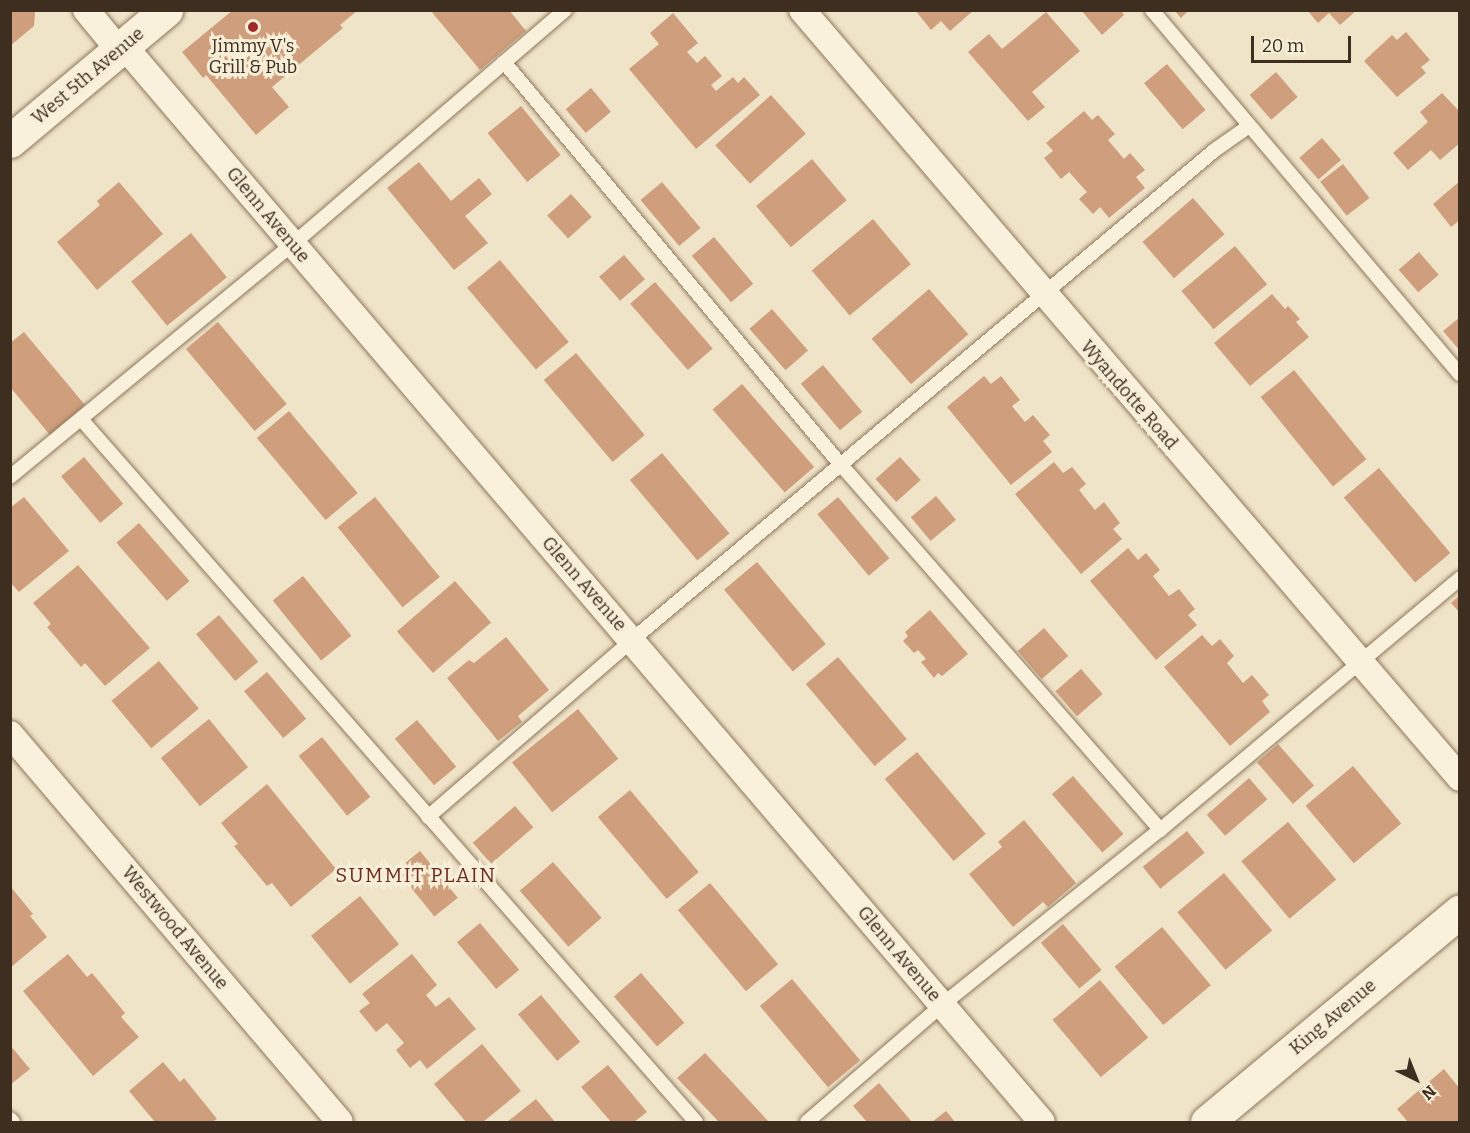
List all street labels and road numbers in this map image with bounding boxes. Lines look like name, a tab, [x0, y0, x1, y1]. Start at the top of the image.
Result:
street label: West 5th Avenue	[28, 23, 148, 129]
street label: Glenn Avenue	[222, 163, 314, 267]
street label: Wyandotte Road	[1076, 336, 1182, 454]
street label: Glenn Avenue	[537, 532, 631, 636]
street label: Westwood Avenue	[117, 862, 233, 994]
street label: Glenn Avenue	[853, 902, 945, 1006]
street label: King Avenue	[1285, 975, 1381, 1059]

